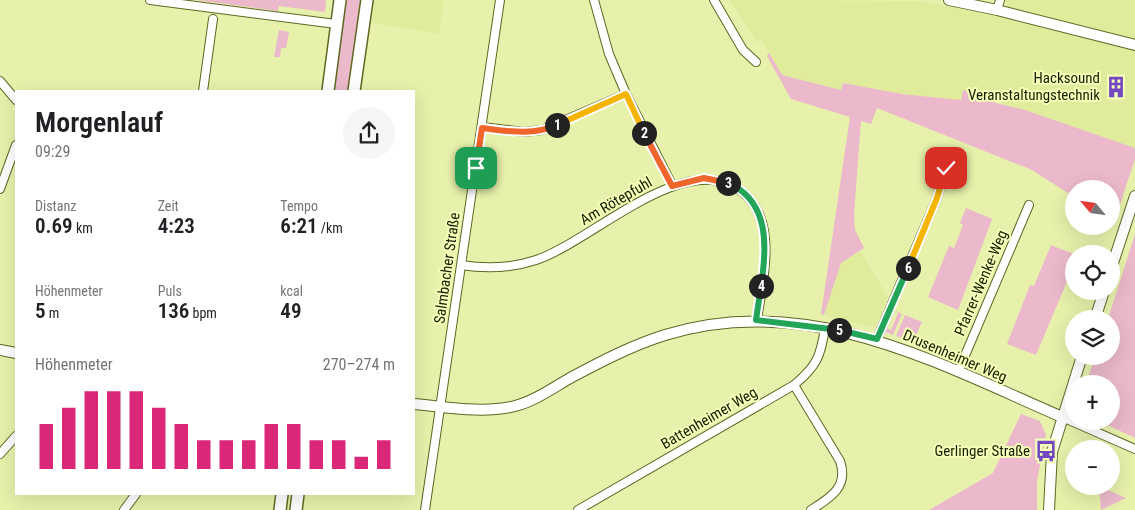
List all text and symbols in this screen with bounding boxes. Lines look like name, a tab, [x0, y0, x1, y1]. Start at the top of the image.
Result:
place label: Hacksound Veranstaltungstechnik	[968, 69, 1100, 104]
building icon: Hacksound Veranstaltungstechnik	[1103, 74, 1129, 100]
text: Morgenlauf	[35, 106, 163, 139]
button: share	[343, 107, 395, 159]
pin: 1	[544, 112, 570, 138]
text: 1	[554, 117, 561, 133]
pin: 2	[632, 120, 656, 146]
text: 2	[641, 125, 648, 141]
text: 09:29	[35, 142, 70, 161]
pin	[455, 147, 497, 189]
pin	[925, 147, 967, 189]
icon: arrive	[462, 154, 490, 182]
icon: check	[932, 154, 960, 182]
pin: 3	[716, 170, 740, 196]
street label: Am Rötepfuhl	[577, 173, 655, 229]
text: 3	[725, 175, 732, 191]
north arrow	[1065, 180, 1120, 235]
map controls	[1065, 180, 1120, 495]
text: Distanz	[35, 198, 76, 214]
text: Zeit	[158, 198, 179, 214]
text: Tempo	[280, 198, 318, 214]
street label: Salmbacher Straße	[430, 211, 464, 325]
text: 0.69	[35, 214, 73, 238]
text: 4:23	[158, 214, 195, 238]
text: 6:21	[280, 214, 318, 238]
text: km	[73, 220, 93, 236]
text: /km	[318, 220, 343, 236]
street label: Pfarrer-Wenke-Weg	[951, 227, 1011, 339]
button: locate	[1065, 245, 1120, 300]
pin: 6	[896, 256, 920, 280]
text: 6	[905, 260, 912, 276]
pin: 4	[748, 274, 774, 298]
text: 4	[758, 278, 765, 294]
text: Höhenmeter	[35, 283, 103, 299]
text: Puls	[158, 283, 182, 299]
text: kcal	[280, 283, 303, 299]
text: 5	[35, 299, 46, 323]
text: 136	[158, 299, 189, 323]
text: 49	[280, 299, 301, 323]
text: m	[46, 305, 59, 321]
text: bpm	[189, 305, 217, 321]
button: layers	[1065, 310, 1120, 365]
pin: 5	[826, 318, 852, 342]
text: 5	[836, 322, 843, 338]
street label: Drusenheimer Weg	[900, 326, 1010, 386]
text: Höhenmeter	[35, 355, 113, 374]
text: 270–274 m	[323, 355, 395, 374]
button: +	[1065, 375, 1120, 430]
street label: Battenheimer Weg	[658, 383, 760, 453]
bus stop icon: Gerlinger Straße	[1033, 438, 1059, 464]
button: −	[1065, 440, 1120, 495]
place label: Gerlinger Straße	[934, 442, 1030, 460]

